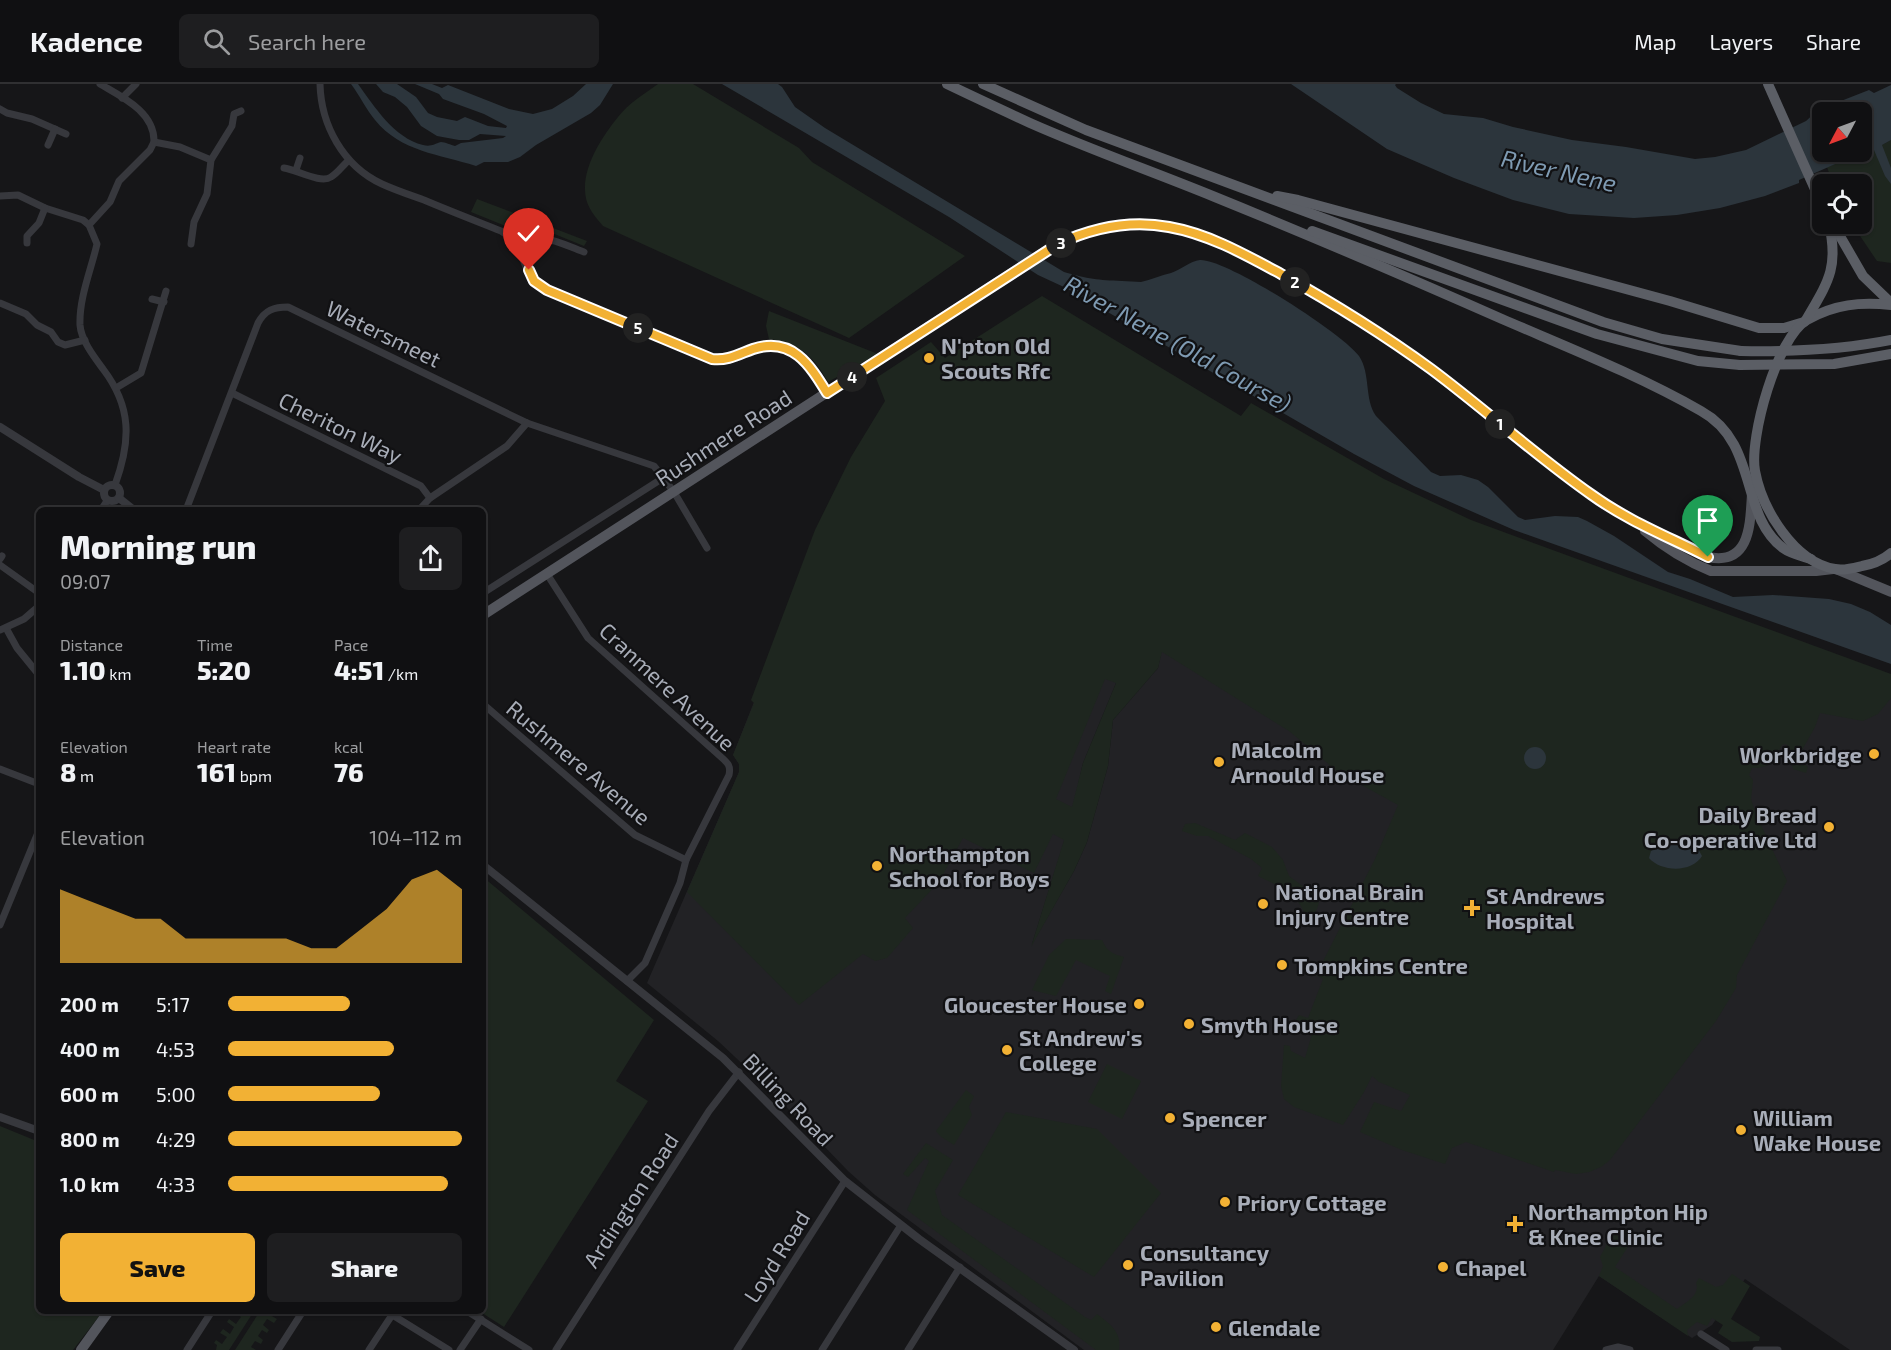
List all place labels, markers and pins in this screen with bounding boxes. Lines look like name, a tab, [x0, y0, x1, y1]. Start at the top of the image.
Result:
pin	[503, 208, 554, 270]
pin: 3	[1046, 228, 1076, 258]
pin: 2	[1280, 267, 1310, 297]
pin: 5	[623, 313, 653, 343]
place label: N'pton Old Scouts Rfc	[941, 332, 1051, 383]
marker: N'pton Old Scouts Rfc	[922, 351, 936, 365]
pin: 4	[837, 362, 867, 392]
pin: 1	[1485, 409, 1515, 439]
pin	[1682, 495, 1733, 557]
place label: Malcolm Arnould House	[1231, 736, 1384, 787]
place label: Workbridge	[1739, 741, 1862, 767]
marker: Workbridge	[1867, 747, 1881, 761]
marker: Malcolm Arnould House	[1212, 755, 1226, 769]
place label: Daily Bread Co-operative Ltd	[1644, 801, 1817, 852]
marker: Daily Bread Co-operative Ltd	[1822, 820, 1836, 834]
place label: Northampton School for Boys	[889, 840, 1050, 892]
marker: Northampton School for Boys	[870, 859, 884, 873]
place label: National Brain Injury Centre	[1275, 878, 1424, 930]
place label: St Andrews Hospital	[1486, 882, 1605, 933]
marker: National Brain Injury Centre	[1256, 897, 1270, 911]
marker: St Andrews Hospital	[1463, 899, 1481, 917]
place label: Tompkins Centre	[1294, 952, 1468, 978]
marker: Tompkins Centre	[1275, 958, 1289, 972]
place label: Gloucester House	[944, 991, 1127, 1017]
marker: Gloucester House	[1132, 997, 1146, 1011]
place label: Smyth House	[1201, 1011, 1338, 1038]
marker: Smyth House	[1182, 1017, 1196, 1031]
place label: St Andrew's College	[1019, 1024, 1142, 1075]
marker: St Andrew's College	[1000, 1043, 1014, 1057]
place label: William Wake House	[1753, 1104, 1881, 1155]
place label: Spencer	[1182, 1105, 1267, 1131]
marker: Spencer	[1163, 1111, 1177, 1125]
marker: William Wake House	[1734, 1123, 1748, 1137]
place label: Priory Cottage	[1237, 1189, 1387, 1216]
marker: Priory Cottage	[1218, 1195, 1232, 1209]
place label: Northampton Hip & Knee Clinic	[1528, 1198, 1708, 1249]
marker: Northampton Hip & Knee Clinic	[1506, 1215, 1524, 1233]
place label: Consultancy Pavilion	[1140, 1239, 1270, 1290]
place label: Chapel	[1455, 1254, 1527, 1280]
marker: Consultancy Pavilion	[1121, 1258, 1135, 1272]
marker: Chapel	[1436, 1260, 1450, 1274]
place label: Glendale	[1228, 1314, 1320, 1340]
marker: Glendale	[1209, 1320, 1223, 1334]

